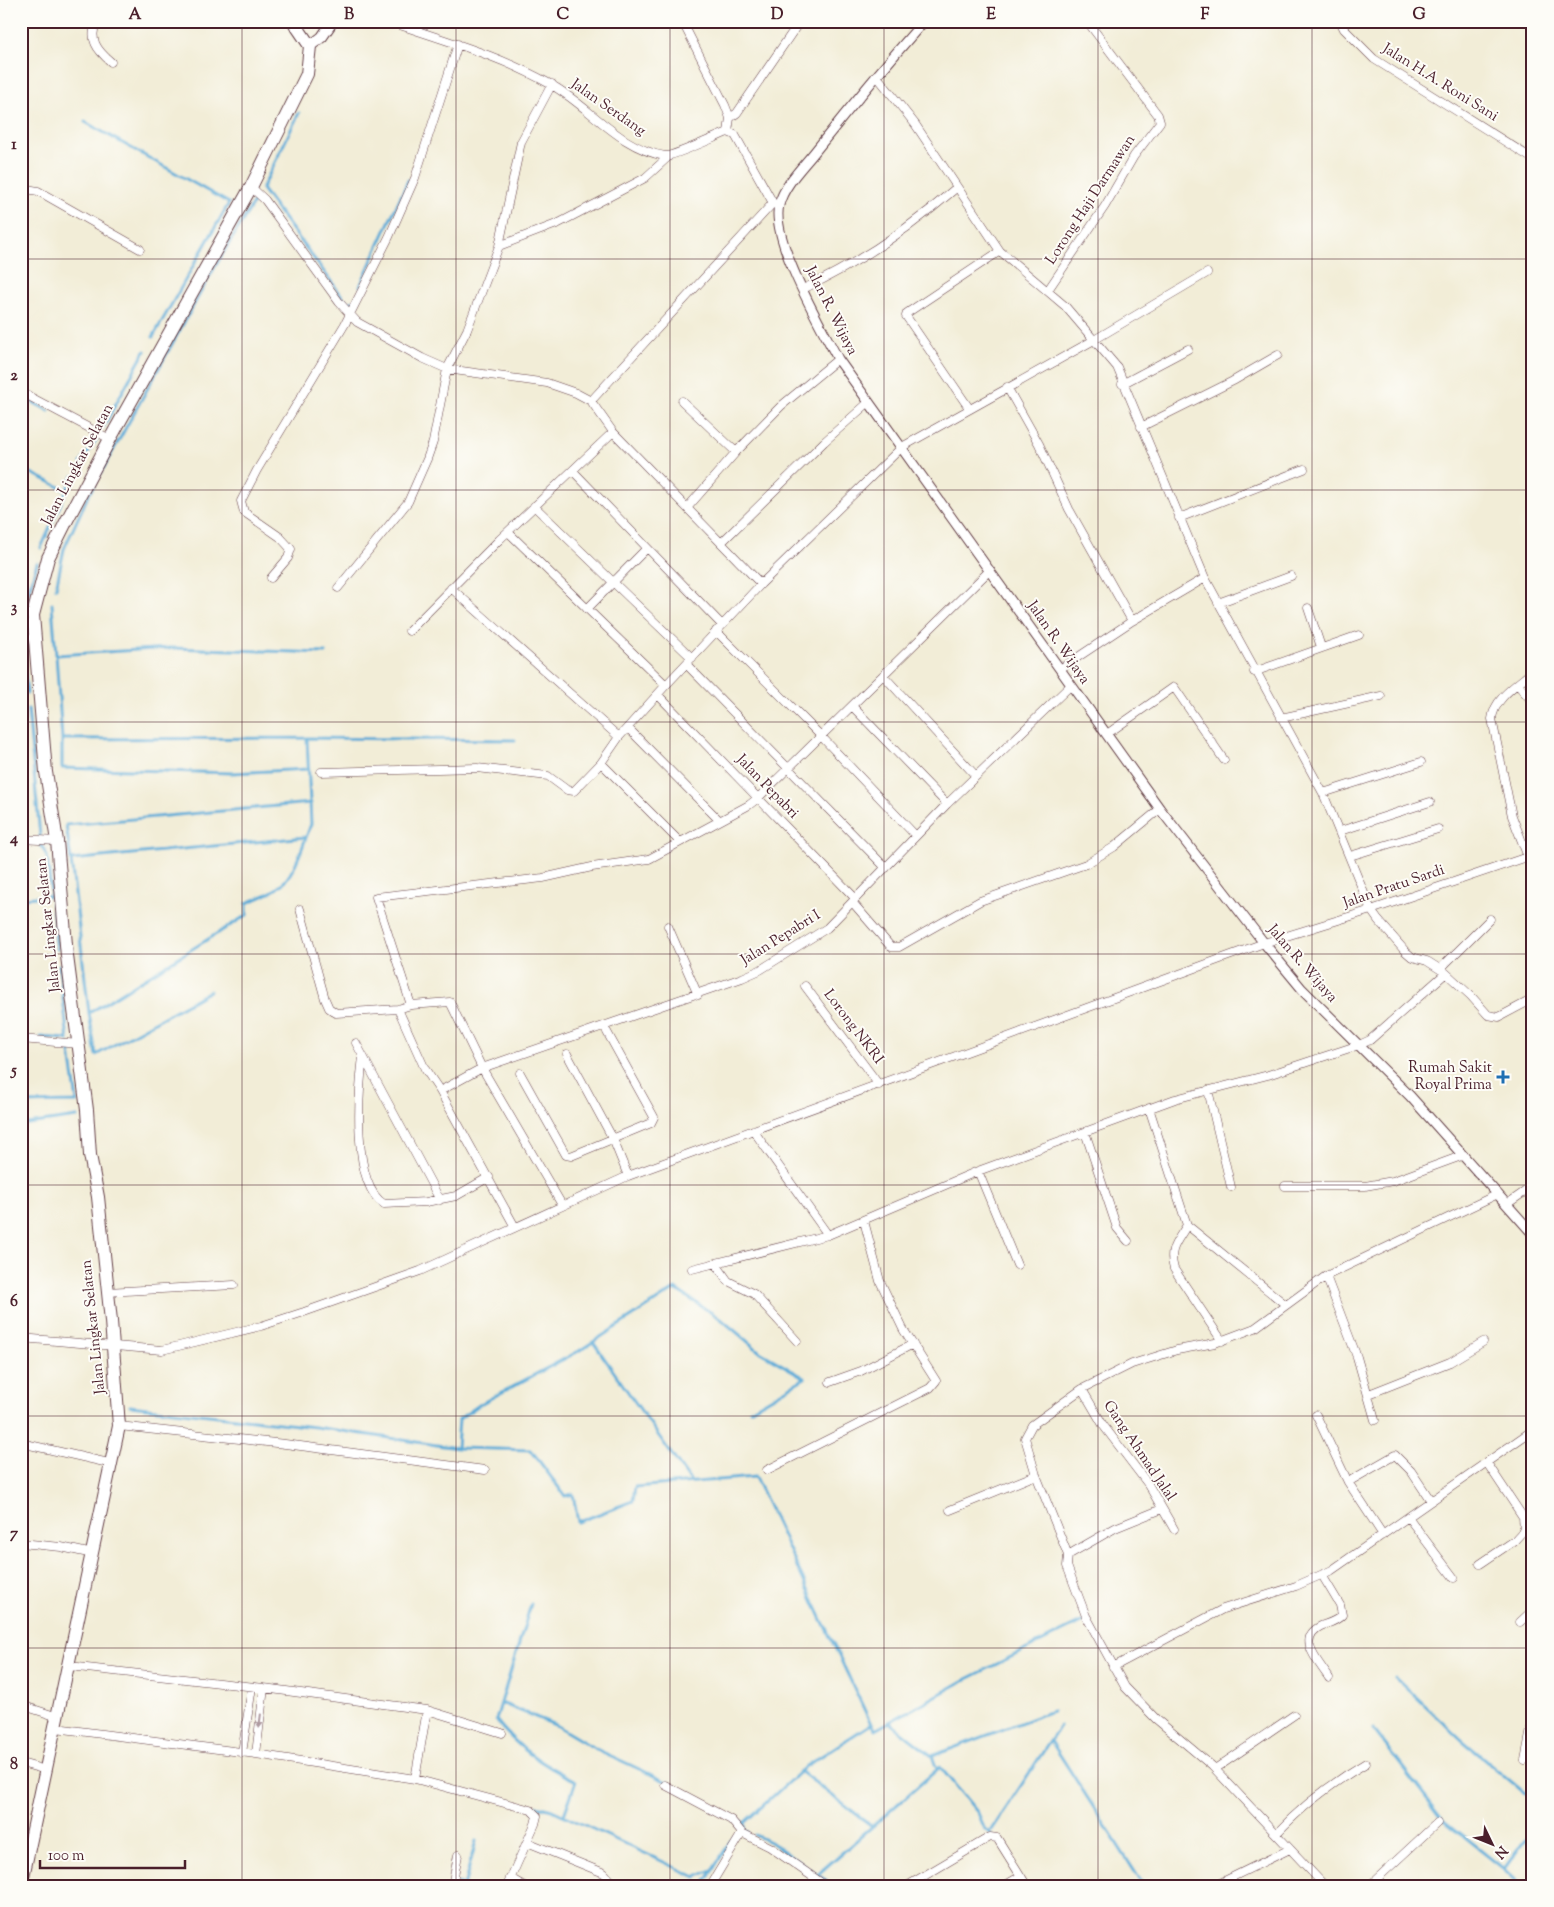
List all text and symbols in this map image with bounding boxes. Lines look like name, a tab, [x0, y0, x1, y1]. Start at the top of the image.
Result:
text: A	[129, 4, 142, 27]
text: B	[344, 4, 354, 27]
text: C	[557, 4, 570, 27]
text: D	[771, 4, 784, 27]
text: E	[986, 4, 996, 27]
text: F	[1201, 4, 1210, 27]
text: G	[1412, 4, 1426, 27]
street label: Jalan H.A. Roni Sani	[1377, 38, 1502, 127]
street label: Jalan Serdang	[565, 74, 650, 142]
street label: Lorong Haji Darmawan	[1041, 131, 1141, 269]
text: 1	[11, 134, 17, 157]
street label: Jalan R. Wijaya	[799, 262, 863, 359]
text: 2	[10, 365, 18, 388]
street label: Jalan Lingkar Selatan	[37, 400, 119, 530]
street label: Jalan R. Wijaya	[1021, 596, 1095, 689]
text: 3	[11, 597, 18, 620]
street label: Jalan Pepabri	[730, 749, 803, 824]
text: 4	[9, 828, 18, 851]
street label: Jalan Lingkar Selatan	[31, 857, 67, 994]
street label: Jalan Pratu Sardi	[1340, 860, 1448, 915]
street label: Jalan Pepabri I	[736, 905, 825, 971]
street label: Jalan R. Wijaya	[1261, 920, 1342, 1008]
street label: Lorong NKRI	[818, 985, 888, 1069]
place label: Rumah Sakit Royal Prima	[1408, 1058, 1492, 1096]
text: 5	[9, 1060, 17, 1083]
marker: Rumah Sakit Royal Prima	[1496, 1070, 1510, 1084]
street label: Jalan Lingkar Selatan	[76, 1259, 112, 1396]
text: 6	[10, 1291, 18, 1314]
street label: Gang Ahmad Jalal	[1098, 1397, 1180, 1505]
text: 7	[10, 1523, 19, 1546]
one-way arrow	[256, 1713, 264, 1729]
text: 8	[10, 1754, 18, 1777]
north arrow	[1466, 1820, 1516, 1870]
scale bar	[40, 1837, 185, 1869]
text: N	[1489, 1841, 1511, 1862]
text: 100 m	[48, 1846, 85, 1867]

